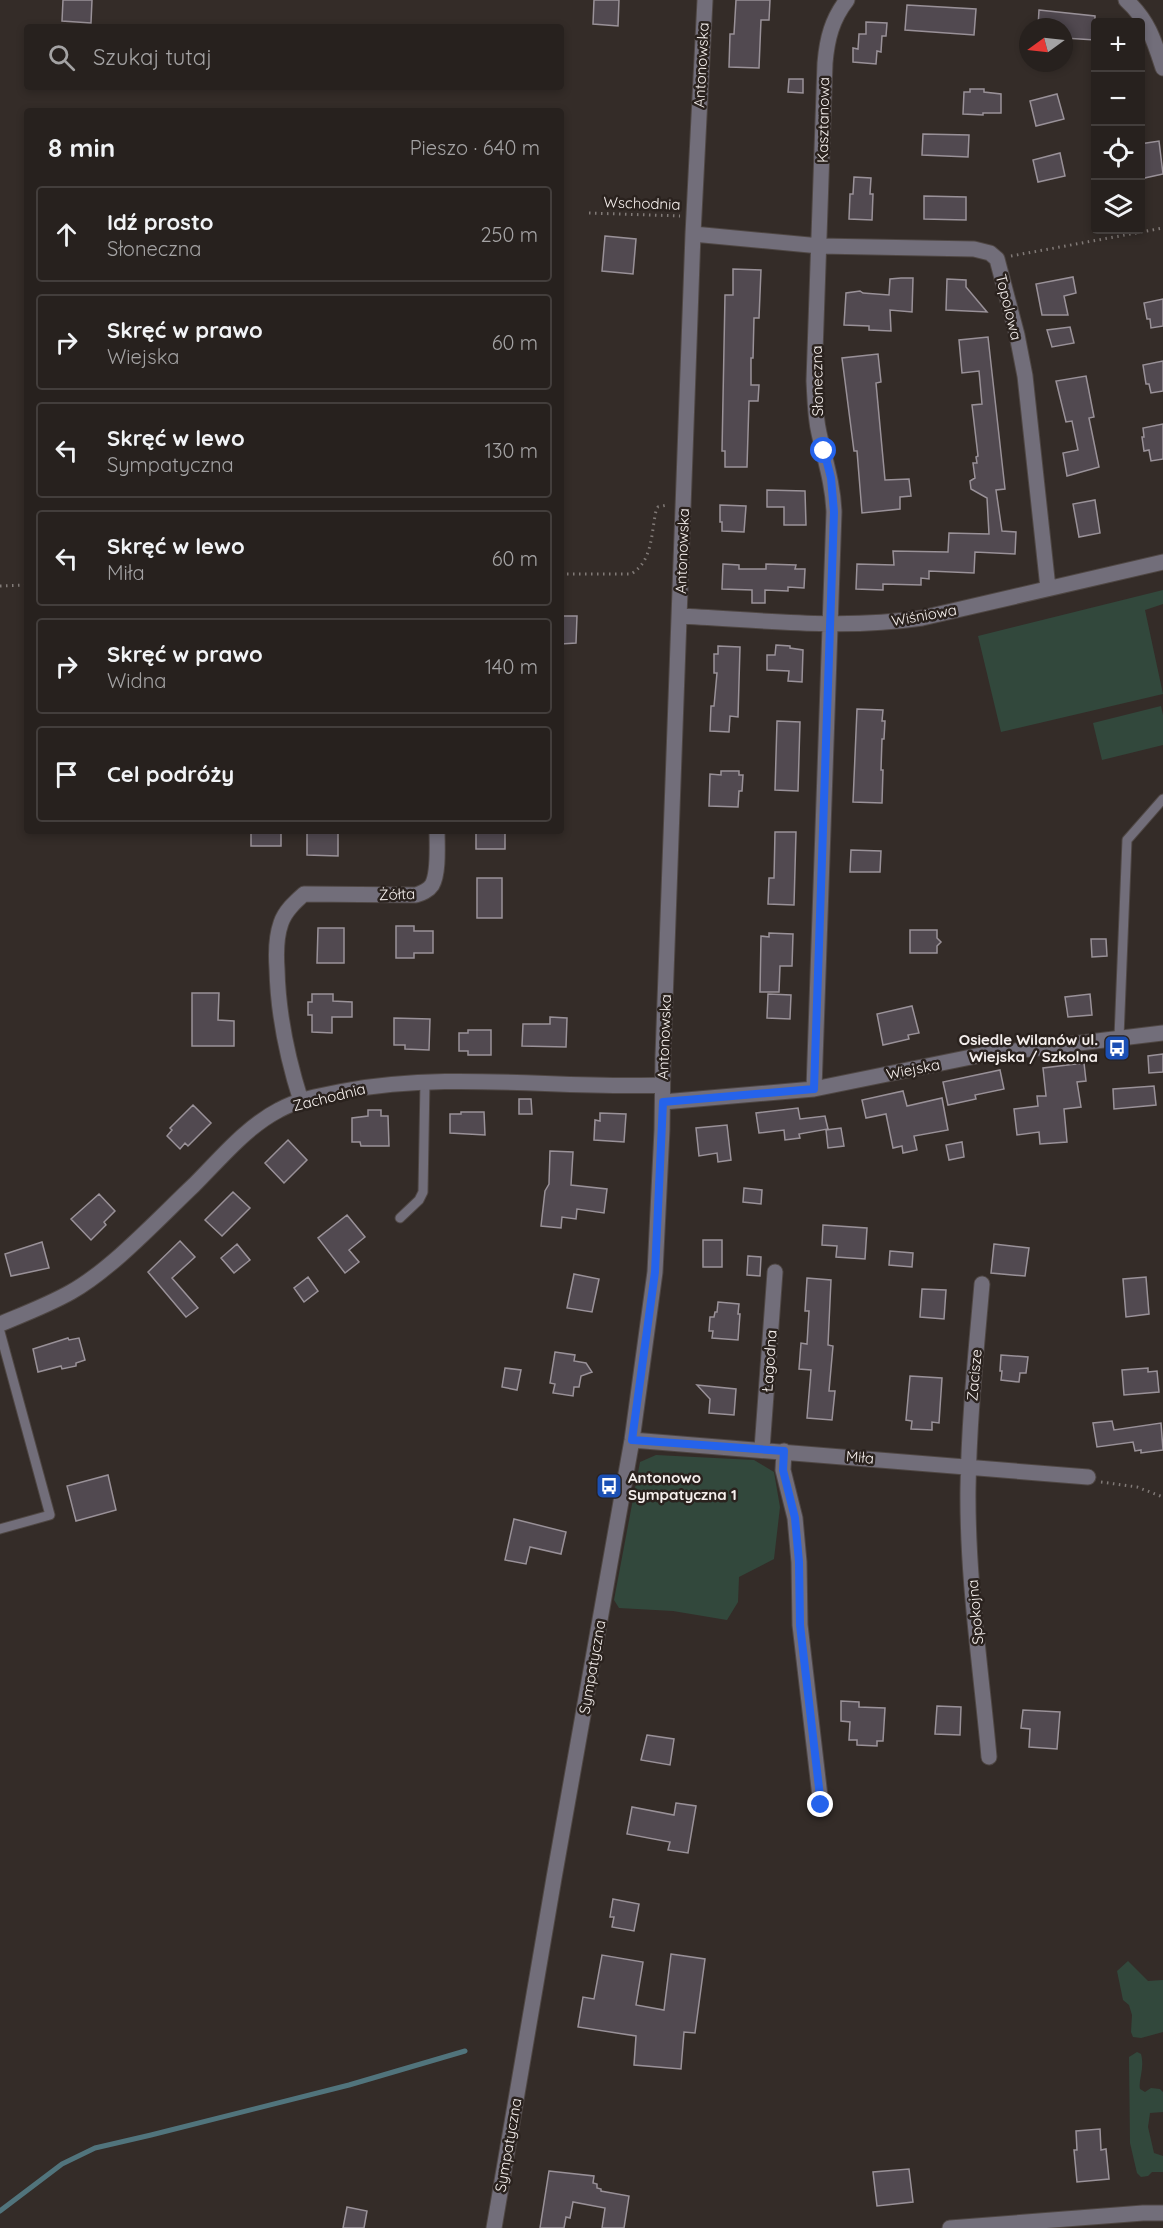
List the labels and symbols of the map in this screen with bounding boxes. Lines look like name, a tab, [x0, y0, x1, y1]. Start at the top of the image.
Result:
north arrow	[1019, 18, 1073, 72]
street label: Antonowska	[689, 22, 713, 108]
street label: Kasztanowa	[813, 77, 833, 163]
street label: Wschodnia	[603, 192, 681, 214]
street label: Topolowa	[992, 272, 1026, 342]
street label: Słoneczna	[807, 345, 827, 417]
route start	[810, 437, 836, 463]
street label: Antonowska	[671, 508, 693, 594]
street label: Wiśniowa	[890, 600, 958, 630]
street label: Żółta	[378, 884, 416, 904]
street label: Antonowska	[653, 994, 675, 1080]
place label: Osiedle Wilanów ul. Wiejska / Szkolna	[959, 1030, 1098, 1066]
bus stop icon: Osiedle Wilanów ul. Wiejska / Szkolna	[1102, 1033, 1132, 1063]
street label: Wiejska	[885, 1054, 941, 1084]
street label: Zachodnia	[291, 1079, 367, 1115]
street label: Łagodna	[757, 1329, 781, 1393]
street label: Zacisze	[962, 1348, 986, 1402]
street label: Miła	[845, 1446, 875, 1468]
place label: Antonowo Sympatyczna 1	[628, 1468, 737, 1504]
bus stop icon: Antonowo Sympatyczna 1	[594, 1471, 624, 1501]
street label: Spokojna	[963, 1579, 987, 1645]
street label: Sympatyczna	[574, 1619, 610, 1715]
route end	[807, 1791, 833, 1817]
street label: Sympatyczna	[490, 2097, 526, 2193]

